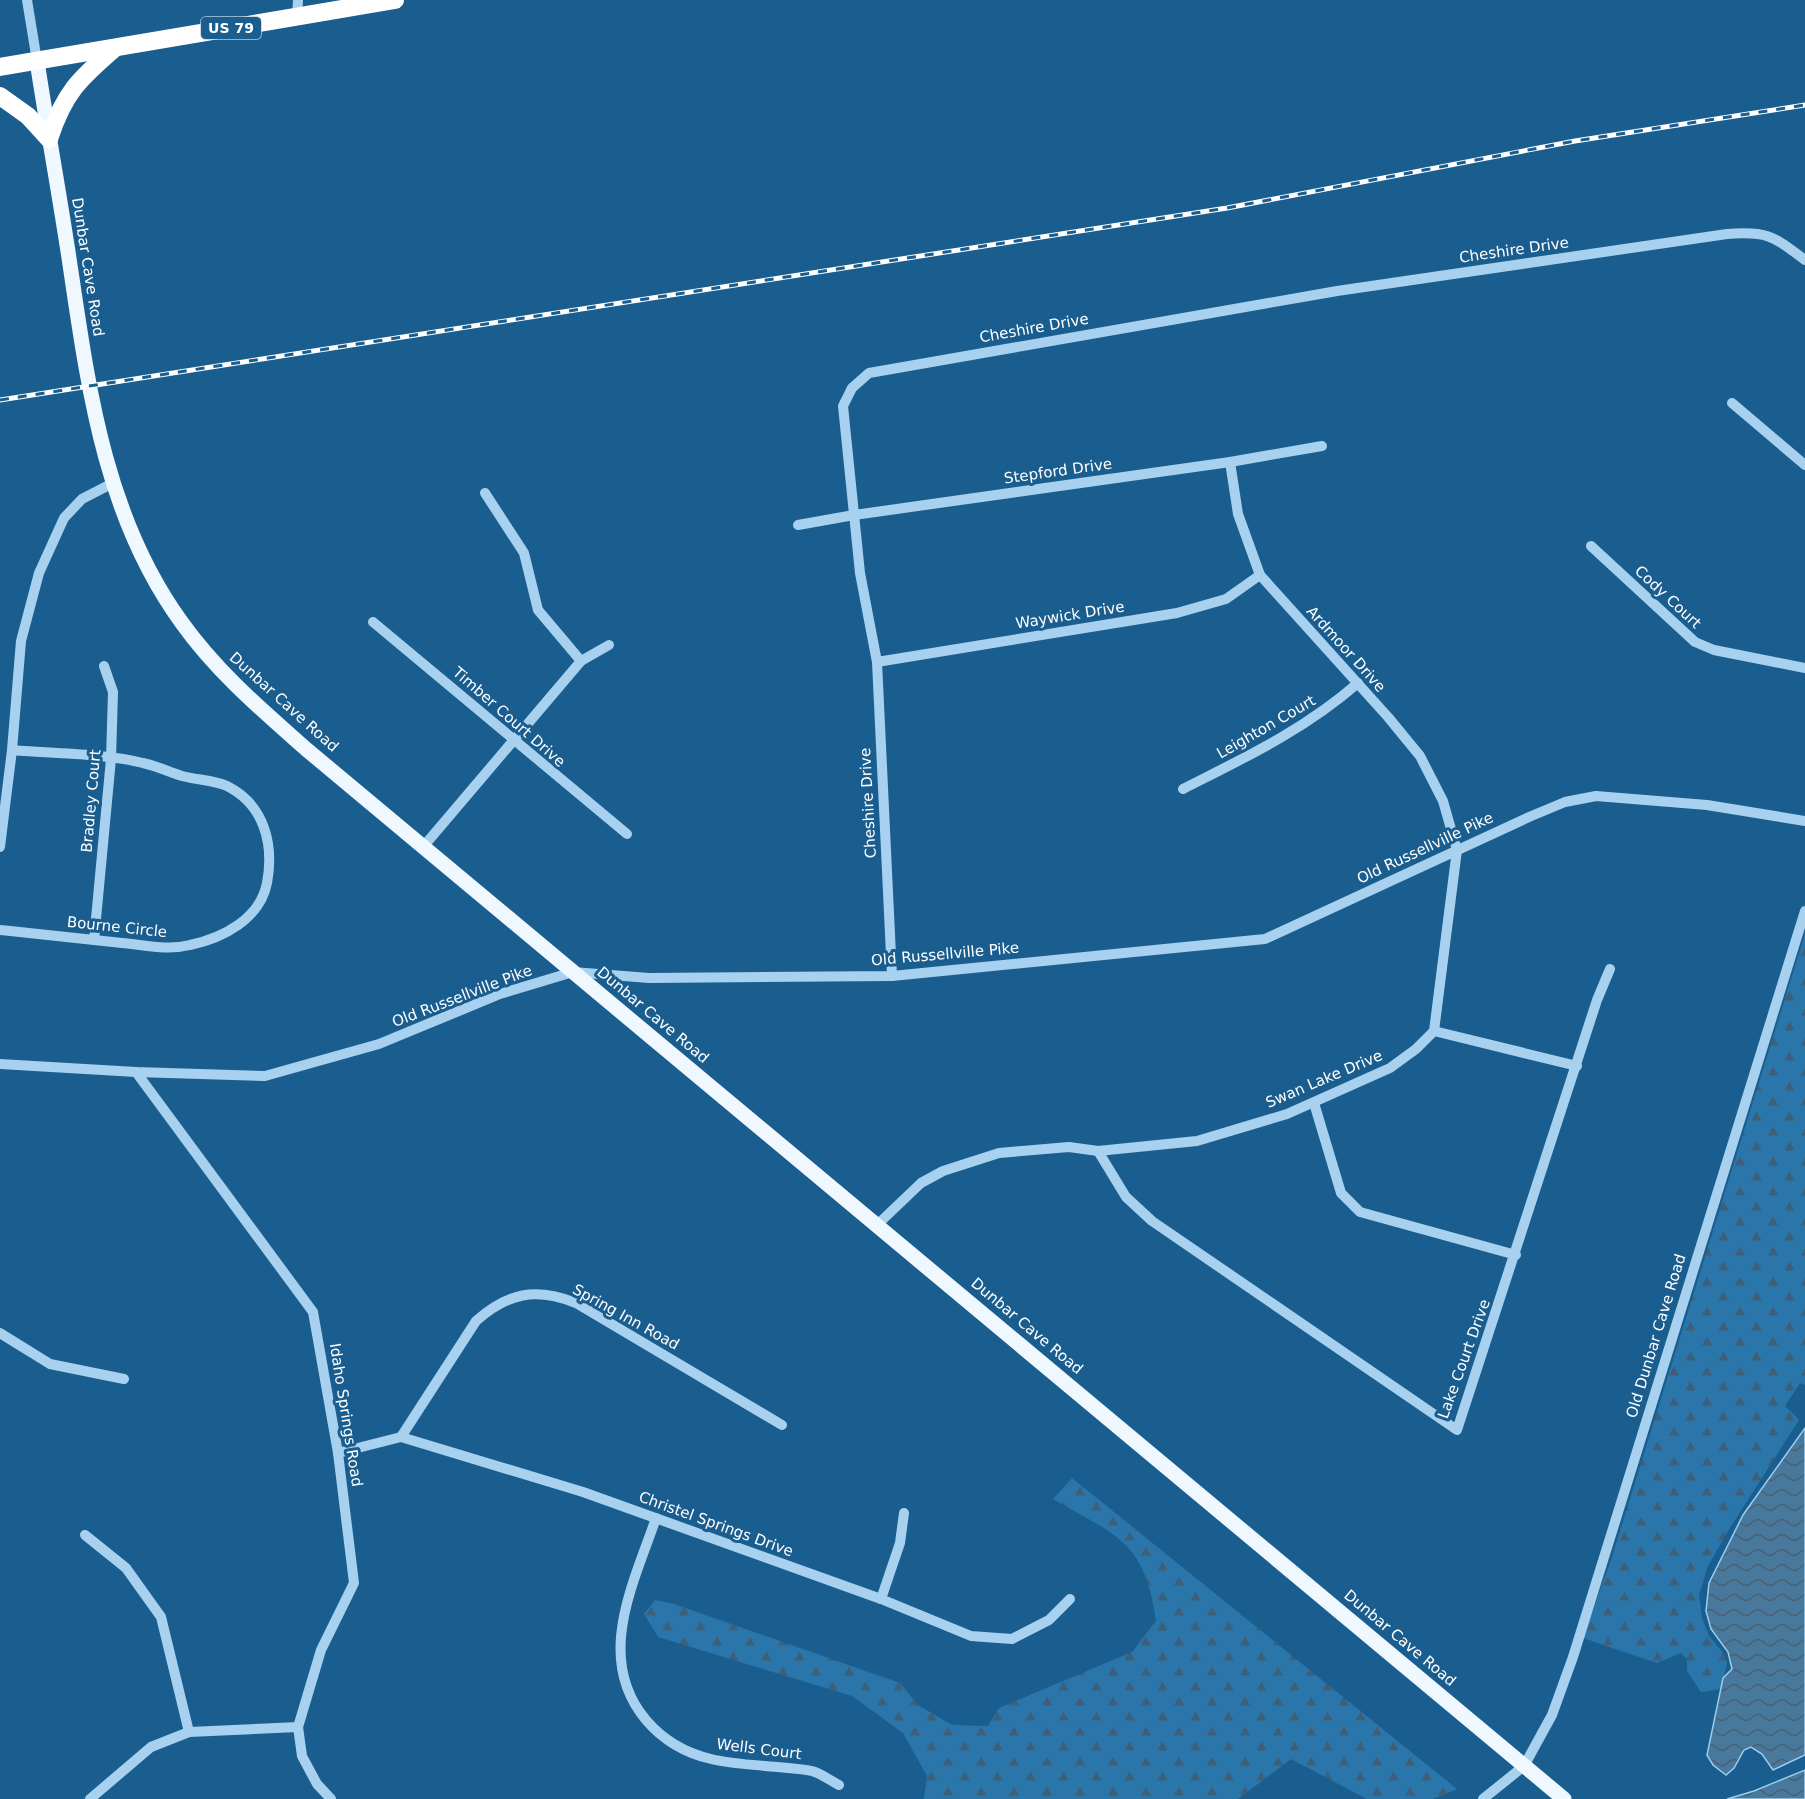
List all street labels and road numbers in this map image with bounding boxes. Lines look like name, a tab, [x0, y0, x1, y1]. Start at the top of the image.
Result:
road number: US 79	[201, 17, 261, 39]
street label: Dunbar Cave Road	[68, 196, 108, 338]
street label: Cheshire Drive	[1458, 233, 1570, 267]
street label: Cheshire Drive	[978, 310, 1090, 346]
street label: Stepford Drive	[1003, 455, 1113, 487]
street label: Cody Court	[1631, 562, 1705, 632]
street label: Waywick Drive	[1014, 598, 1126, 632]
street label: Ardmoor Drive	[1303, 602, 1389, 696]
street label: Dunbar Cave Road	[226, 648, 342, 756]
street label: Timber Court Drive	[448, 663, 569, 771]
street label: Leighton Court	[1213, 691, 1319, 763]
street label: Cheshire Drive	[856, 747, 880, 859]
street label: Bradley Court	[78, 749, 104, 853]
street label: Old Russellville Pike	[1354, 808, 1496, 888]
street label: Bourne Circle	[66, 913, 168, 941]
street label: Old Russellville Pike	[870, 939, 1020, 969]
street label: Old Russellville Pike	[390, 961, 534, 1031]
street label: Dunbar Cave Road	[593, 963, 713, 1067]
street label: Swan Lake Drive	[1263, 1046, 1385, 1112]
street label: Old Dunbar Cave Road	[1622, 1252, 1690, 1420]
street label: Dunbar Cave Road	[967, 1274, 1087, 1378]
street label: Spring Inn Road	[570, 1280, 682, 1354]
street label: Lake Court Drive	[1434, 1297, 1494, 1421]
street label: Idaho Springs Road	[326, 1342, 366, 1488]
street label: Christel Springs Drive	[636, 1488, 796, 1560]
street label: Dunbar Cave Road	[1340, 1586, 1460, 1690]
street label: Wells Court	[716, 1735, 803, 1763]

